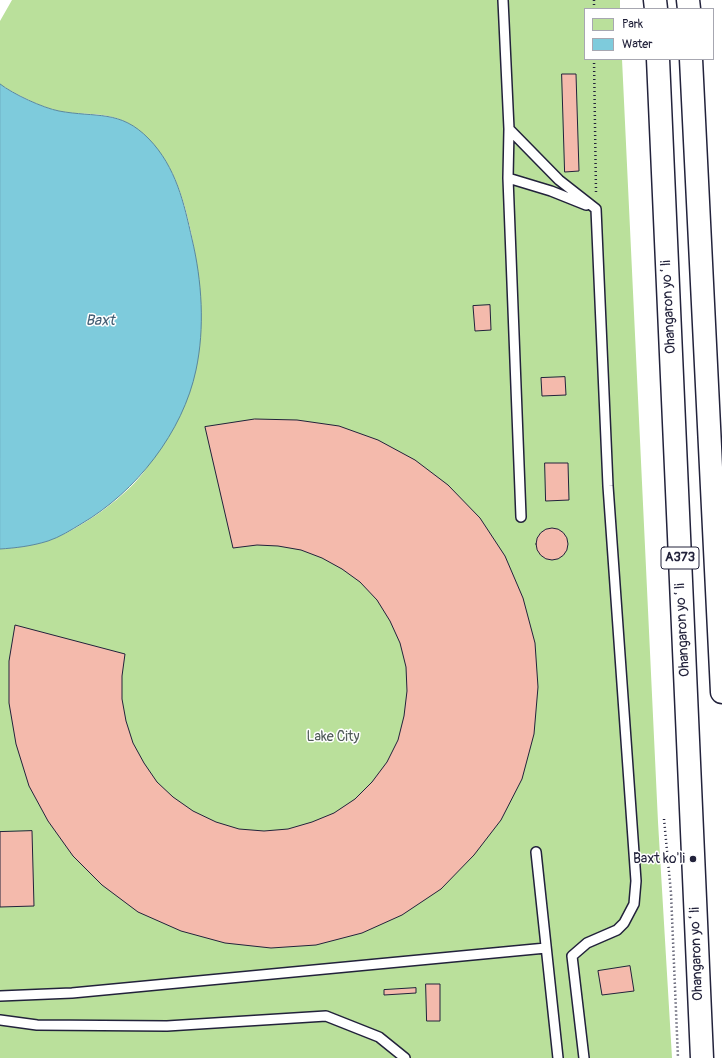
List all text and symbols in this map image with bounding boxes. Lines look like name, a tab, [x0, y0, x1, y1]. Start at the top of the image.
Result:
legend	[584, 8, 714, 60]
text: Park	[622, 17, 643, 32]
text: Water	[622, 37, 653, 52]
street label: Ohangaron yoʻli	[658, 260, 680, 354]
water label: Baхt	[85, 312, 115, 330]
road number: A373	[661, 547, 699, 569]
street label: Ohangaron yoʻli	[672, 583, 694, 677]
park label: Lake City	[307, 729, 359, 745]
place label: Baxt ko'li	[633, 851, 685, 867]
marker: Baxt ko'li	[688, 854, 698, 864]
street label: Ohangaron yoʻli	[687, 907, 707, 1001]

